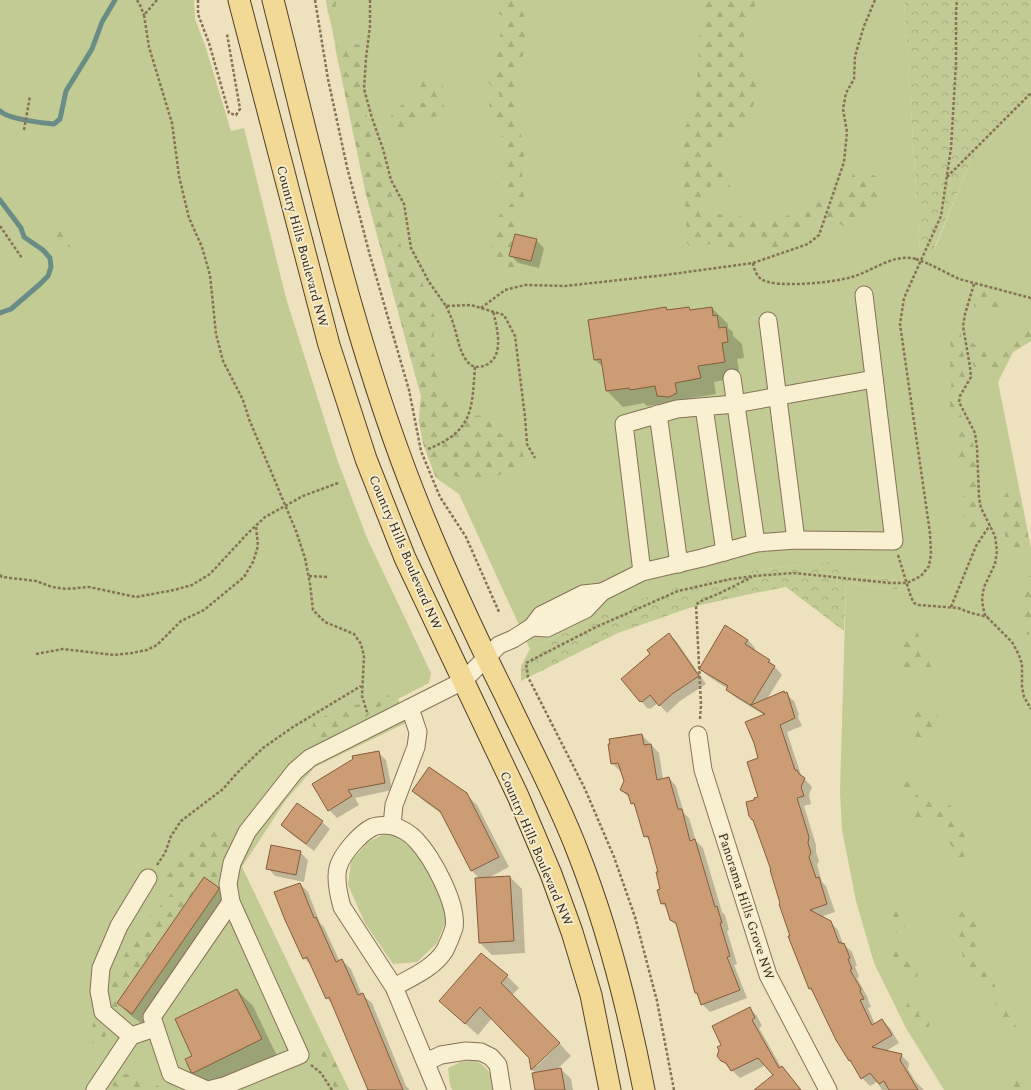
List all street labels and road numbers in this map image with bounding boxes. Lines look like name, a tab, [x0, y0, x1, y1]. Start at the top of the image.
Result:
street label: Country Hills Boulevard NW	[271, 163, 333, 329]
street label: Country Hills Boulevard NW	[363, 472, 447, 633]
street label: Country Hills Boulevard NW	[494, 768, 578, 929]
street label: Panorama Hills Grove NW	[713, 830, 779, 983]

